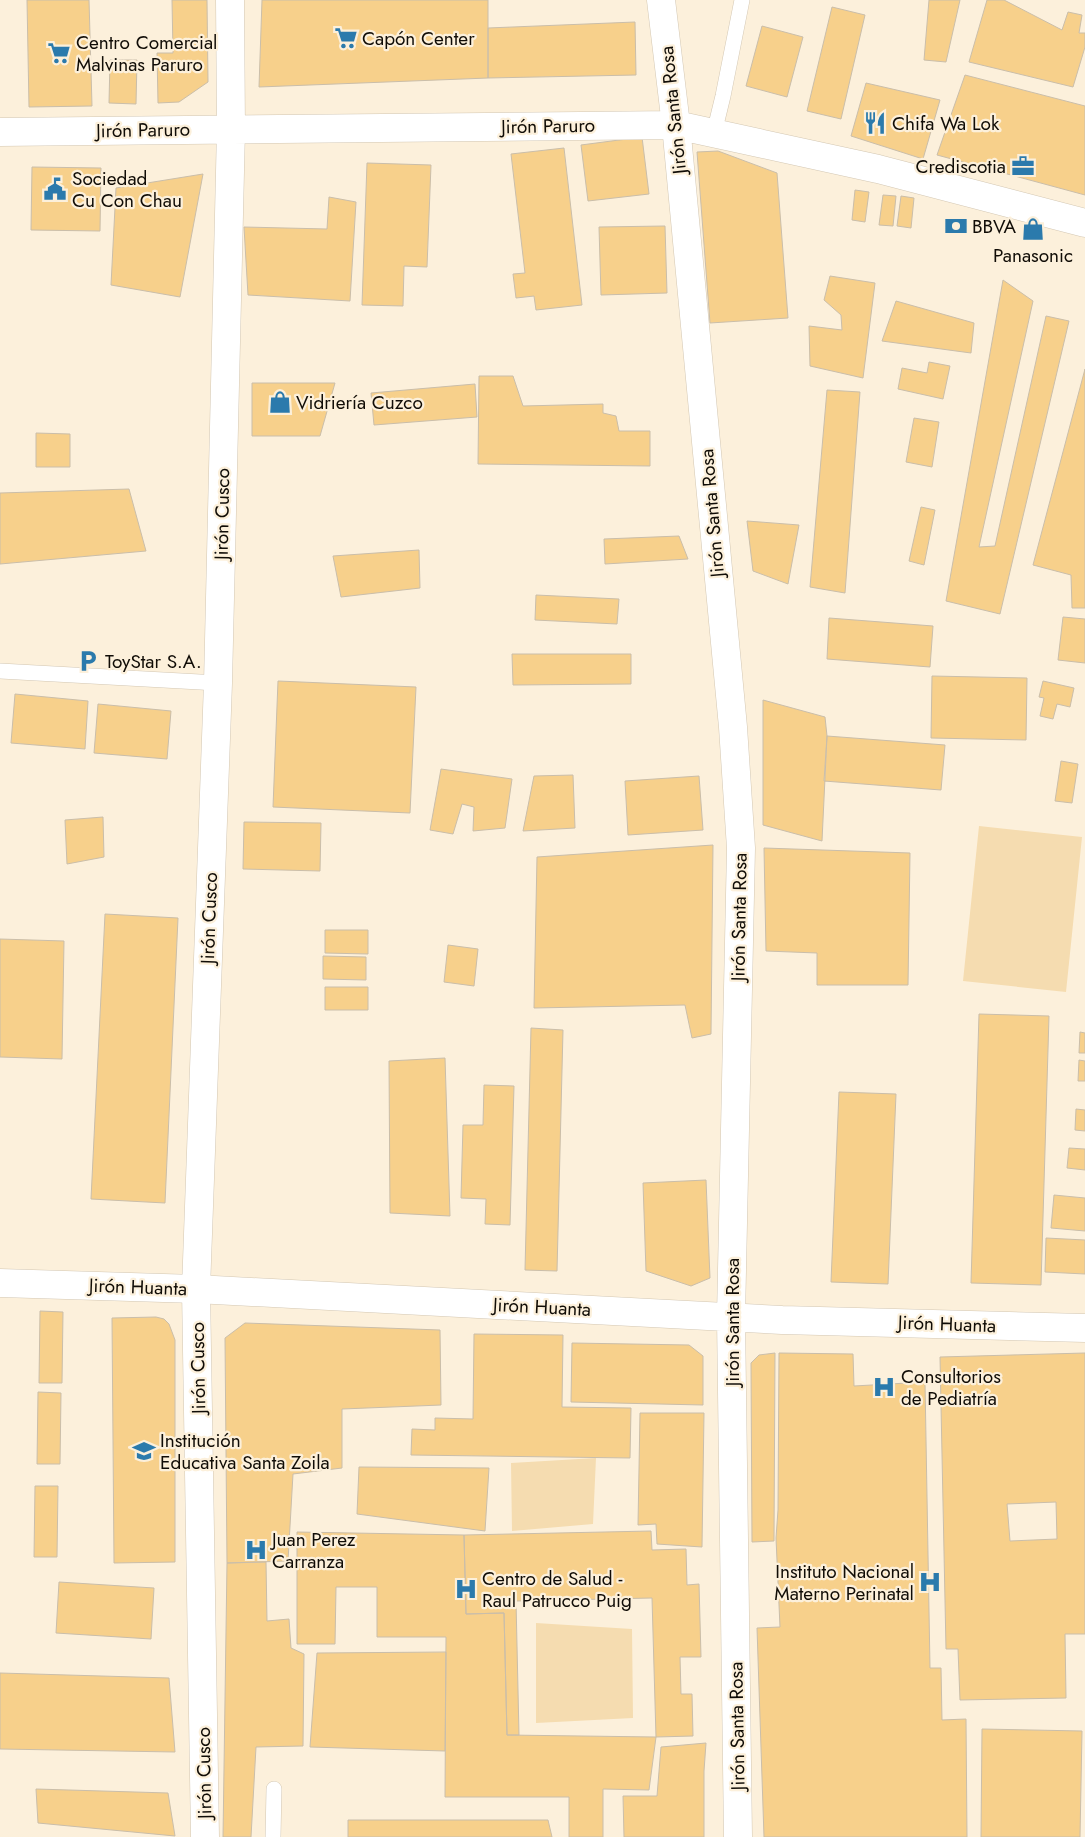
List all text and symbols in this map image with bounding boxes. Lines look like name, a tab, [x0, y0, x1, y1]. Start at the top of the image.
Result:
supermarket icon: Capón Center	[333, 25, 359, 51]
place label: Capón Center	[362, 25, 475, 52]
place label: Centro Comercial Malvinas Paruro	[76, 29, 217, 78]
supermarket icon: Centro Comercial Malvinas Paruro	[46, 40, 72, 66]
street label: Jirón Santa Rosa	[653, 45, 693, 178]
restaurant icon: Chifa Wa Lok	[862, 110, 888, 136]
place label: Chifa Wa Lok	[892, 110, 1000, 137]
street label: Jirón Paruro	[498, 112, 595, 140]
street label: Jirón Paruro	[93, 116, 190, 144]
place label: Crediscotia	[915, 153, 1006, 180]
office icon: Crediscotia	[1010, 153, 1036, 179]
place label: Sociedad Cu Con Chau	[72, 165, 182, 214]
public building icon: Sociedad Cu Con Chau	[42, 176, 68, 202]
bank icon: BBVA	[943, 213, 969, 239]
place label: BBVA	[972, 213, 1017, 240]
shop icon: Panasonic	[1020, 216, 1046, 242]
place label: Panasonic	[993, 242, 1073, 269]
shop icon: Vidriería Cuzco	[267, 389, 293, 415]
place label: Vidriería Cuzco	[296, 389, 423, 416]
street label: Jirón Santa Rosa	[693, 448, 731, 581]
street label: Jirón Cusco	[208, 468, 236, 563]
parking icon: ToyStar S.A.	[75, 648, 101, 674]
place label: ToyStar S.A.	[105, 648, 202, 675]
street label: Jirón Santa Rosa	[724, 853, 754, 984]
street label: Jirón Cusco	[194, 872, 224, 967]
street label: Jirón Santa Rosa	[719, 1258, 746, 1389]
street label: Jirón Huanta	[85, 1272, 188, 1302]
street label: Jirón Huanta	[489, 1291, 592, 1323]
street label: Jirón Huanta	[894, 1309, 997, 1339]
street label: Jirón Cusco	[184, 1322, 212, 1417]
place label: Consultorios de Pediatría	[901, 1363, 1001, 1412]
hospital icon: Consultorios de Pediatría	[871, 1374, 897, 1400]
place label: Institución Educativa Santa Zoila	[160, 1427, 330, 1476]
school or university icon: Institución Educativa Santa Zoila	[131, 1438, 157, 1464]
place label: Juan Perez Carranza	[269, 1526, 356, 1575]
hospital icon: Juan Perez Carranza	[243, 1537, 269, 1563]
place label: Instituto Nacional Materno Perinatal	[774, 1558, 914, 1607]
place label: Centro de Salud - Raul Patrucco Puig	[482, 1565, 632, 1614]
hospital icon: Instituto Nacional Materno Perinatal	[917, 1569, 943, 1595]
hospital icon: Centro de Salud - Raul Patrucco Puig	[453, 1576, 479, 1602]
street label: Jirón Santa Rosa	[722, 1662, 752, 1793]
street label: Jirón Cusco	[190, 1727, 218, 1822]

